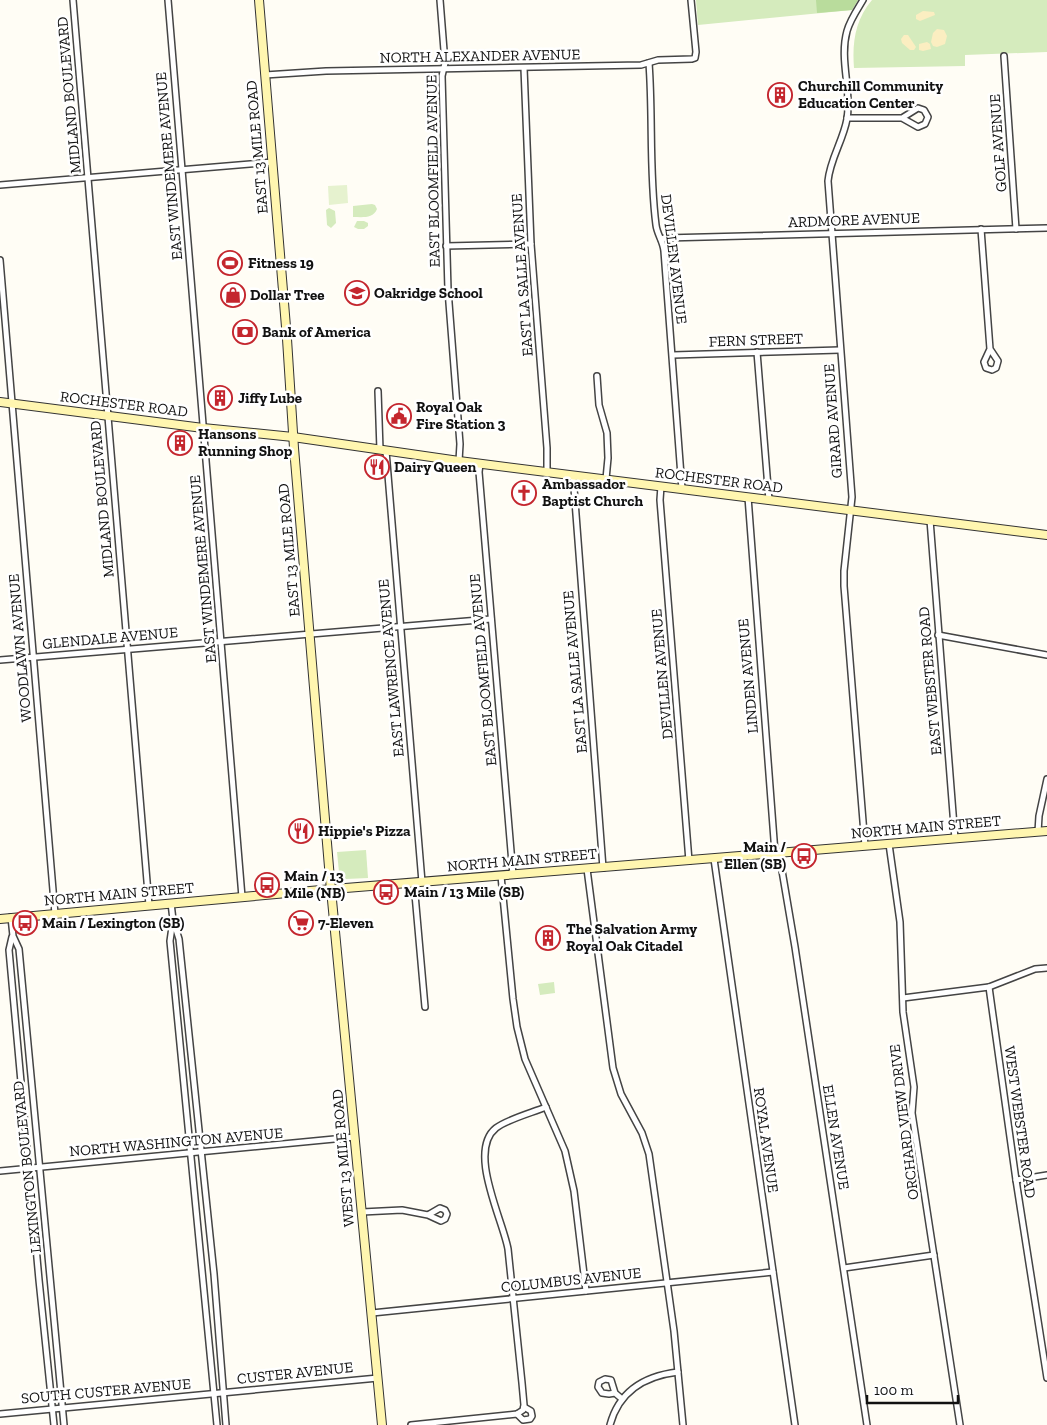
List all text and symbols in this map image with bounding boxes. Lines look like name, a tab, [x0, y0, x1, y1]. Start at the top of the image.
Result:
street label: MIDLAND BOULEVARD	[53, 16, 85, 174]
street label: NORTH ALEXANDER AVENUE	[380, 45, 581, 67]
street label: EAST WINDEMERE AVENUE	[152, 71, 186, 261]
street label: EAST BLOOMFIELD AVENUE	[422, 74, 444, 268]
place label: Churchill Community Education Center	[798, 77, 943, 112]
street label: EAST 13 MILE ROAD	[242, 80, 272, 214]
building icon: Churchill Community Education Center	[767, 82, 793, 108]
street label: GOLF AVENUE	[986, 93, 1010, 193]
street label: EAST LA SALLE AVENUE	[507, 193, 537, 357]
street label: DEVILLEN AVENUE	[657, 193, 691, 325]
street label: ARDMORE AVENUE	[788, 209, 920, 231]
sports icon: Fitness 19	[217, 250, 243, 276]
place label: Fitness 19	[248, 254, 314, 272]
school or university icon: Oakridge School	[344, 280, 370, 306]
shop icon: Dollar Tree	[220, 282, 246, 308]
place label: Oakridge School	[374, 284, 483, 302]
place label: Dollar Tree	[250, 286, 325, 304]
bank icon: Bank of America	[232, 319, 258, 345]
place label: Bank of America	[262, 323, 371, 341]
street label: FERN STREET	[709, 329, 803, 351]
street label: GIRARD AVENUE	[820, 363, 846, 479]
building icon: Jiffy Lube	[207, 385, 233, 411]
street label: ROCHESTER ROAD	[59, 387, 189, 421]
place label: Jiffy Lube	[238, 389, 302, 407]
place label: Royal Oak Fire Station 3	[416, 398, 506, 433]
public building icon: Royal Oak Fire Station 3	[386, 403, 412, 429]
street label: MIDLAND BOULEVARD	[86, 420, 118, 578]
place label: Hansons Running Shop	[198, 425, 293, 460]
building icon: Hansons Running Shop	[167, 430, 193, 456]
restaurant icon: Dairy Queen	[364, 454, 390, 480]
place label: Dairy Queen	[394, 458, 477, 476]
street label: ROCHESTER ROAD	[654, 463, 784, 497]
street label: EAST WINDEMERE AVENUE	[186, 474, 220, 664]
place label: Ambassador Baptist Church	[542, 475, 643, 510]
church icon: Ambassador Baptist Church	[511, 480, 537, 506]
street label: EAST 13 MILE ROAD	[274, 483, 304, 617]
street label: WOODLAWN AVENUE	[5, 573, 35, 723]
street label: EAST BLOOMFIELD AVENUE	[466, 573, 500, 767]
street label: EAST LAWRENCE AVENUE	[374, 578, 408, 758]
street label: EAST LA SALLE AVENUE	[559, 590, 591, 754]
street label: EAST WEBSTER ROAD	[915, 606, 945, 756]
street label: DEVILLEN AVENUE	[647, 608, 677, 740]
street label: LINDEN AVENUE	[734, 618, 762, 734]
street label: GLENDALE AVENUE	[41, 623, 179, 653]
street label: NORTH MAIN STREET	[850, 811, 1002, 843]
restaurant icon: Hippie's Pizza	[288, 818, 314, 844]
place label: Hippie's Pizza	[318, 822, 411, 840]
place label: Main / Ellen (SB)	[724, 838, 786, 873]
bus stop icon: Main / Ellen (SB)	[791, 843, 817, 869]
street label: NORTH MAIN STREET	[446, 844, 598, 876]
place label: Main / 13 Mile (NB)	[284, 867, 345, 902]
bus stop icon: Main / 13 Mile (NB)	[254, 872, 280, 898]
street label: NORTH MAIN STREET	[43, 878, 195, 910]
bus stop icon: Main / 13 Mile (SB)	[373, 879, 399, 905]
place label: Main / 13 Mile (SB)	[404, 883, 524, 901]
bus stop icon: Main / Lexington (SB)	[12, 910, 38, 936]
supermarket icon: 7-Eleven	[288, 910, 314, 936]
place label: Main / Lexington (SB)	[42, 914, 184, 932]
place label: 7-Eleven	[318, 914, 374, 932]
place label: The Salvation Army Royal Oak Citadel	[566, 920, 697, 955]
building icon: The Salvation Army Royal Oak Citadel	[535, 925, 561, 951]
street label: ORCHARD VIEW DRIVE	[885, 1043, 922, 1201]
street label: WEST WEBSTER ROAD	[1000, 1045, 1040, 1199]
street label: LEXINGTON BOULEVARD	[9, 1080, 45, 1254]
street label: ELLEN AVENUE	[819, 1083, 853, 1191]
street label: ROYAL AVENUE	[750, 1086, 782, 1194]
street label: WEST 13 MILE ROAD	[328, 1088, 358, 1228]
street label: NORTH WASHINGTON AVENUE	[68, 1124, 284, 1160]
street label: COLUMBUS AVENUE	[500, 1264, 642, 1296]
street label: CUSTER AVENUE	[236, 1358, 354, 1388]
scale bar	[867, 1372, 958, 1404]
street label: SOUTH CUSTER AVENUE	[20, 1375, 192, 1407]
text: 100 m	[874, 1381, 913, 1399]

